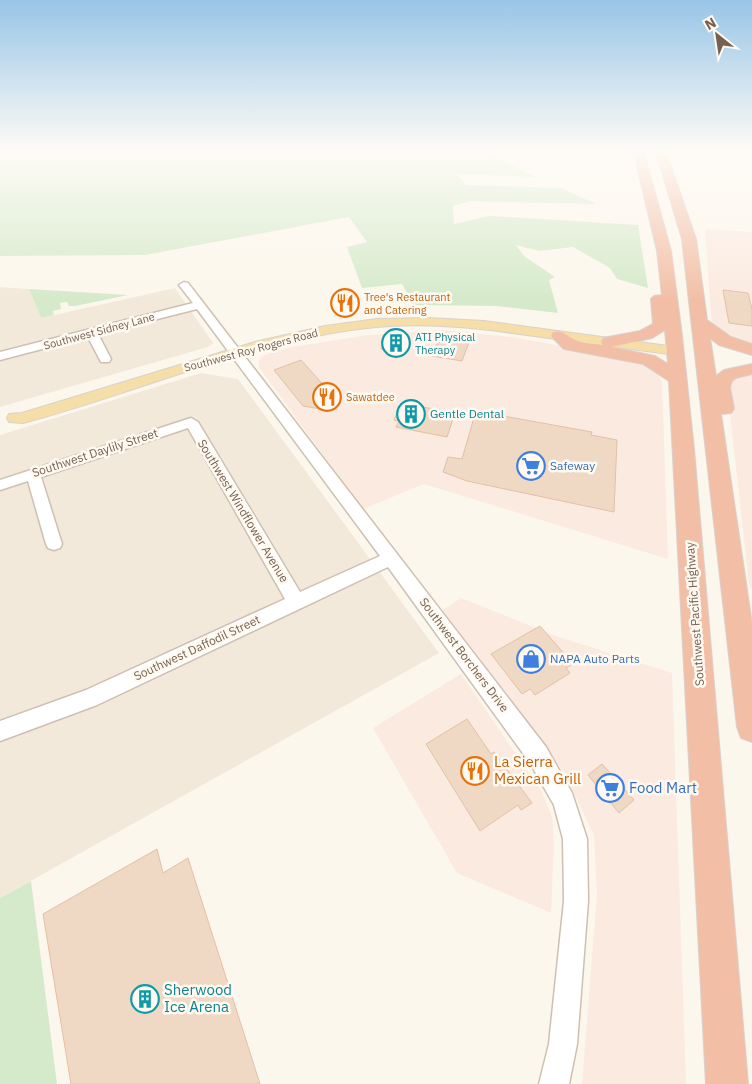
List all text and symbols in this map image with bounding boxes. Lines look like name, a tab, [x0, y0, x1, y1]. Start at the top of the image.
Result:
north arrow	[692, 10, 742, 60]
text: N	[702, 13, 719, 34]
restaurant icon: Tree's Restaurant and Catering	[330, 288, 360, 318]
place label: Tree's Restaurant and Catering	[364, 290, 451, 317]
street label: Southwest Sidney Lane	[42, 309, 156, 353]
street label: Southwest Roy Rogers Road	[182, 325, 320, 375]
building icon: ATI Physical Therapy	[381, 328, 411, 358]
place label: ATI Physical Therapy	[415, 330, 475, 357]
restaurant icon: Sawatdee	[312, 382, 342, 412]
place label: Sawatdee	[346, 390, 395, 404]
building icon: Gentle Dental	[396, 399, 426, 429]
place label: Gentle Dental	[430, 406, 504, 421]
street label: Southwest Daylily Street	[30, 425, 160, 480]
street label: Southwest Windflower Avenue	[195, 436, 292, 585]
supermarket icon: Safeway	[516, 451, 546, 481]
place label: Safeway	[550, 458, 595, 473]
street label: Southwest Pacific Highway	[682, 542, 707, 687]
street label: Southwest Borchers Drive	[416, 595, 513, 715]
street label: Southwest Daffodil Street	[131, 612, 262, 683]
shop icon: NAPA Auto Parts	[516, 644, 546, 674]
place label: NAPA Auto Parts	[550, 651, 640, 666]
place label: La Sierra Mexican Grill	[494, 752, 581, 788]
restaurant icon: La Sierra Mexican Grill	[460, 756, 490, 786]
supermarket icon: Food Mart	[595, 773, 625, 803]
place label: Food Mart	[629, 778, 697, 797]
place label: Sherwood Ice Arena	[164, 980, 232, 1016]
building icon: Sherwood Ice Arena	[130, 984, 160, 1014]

